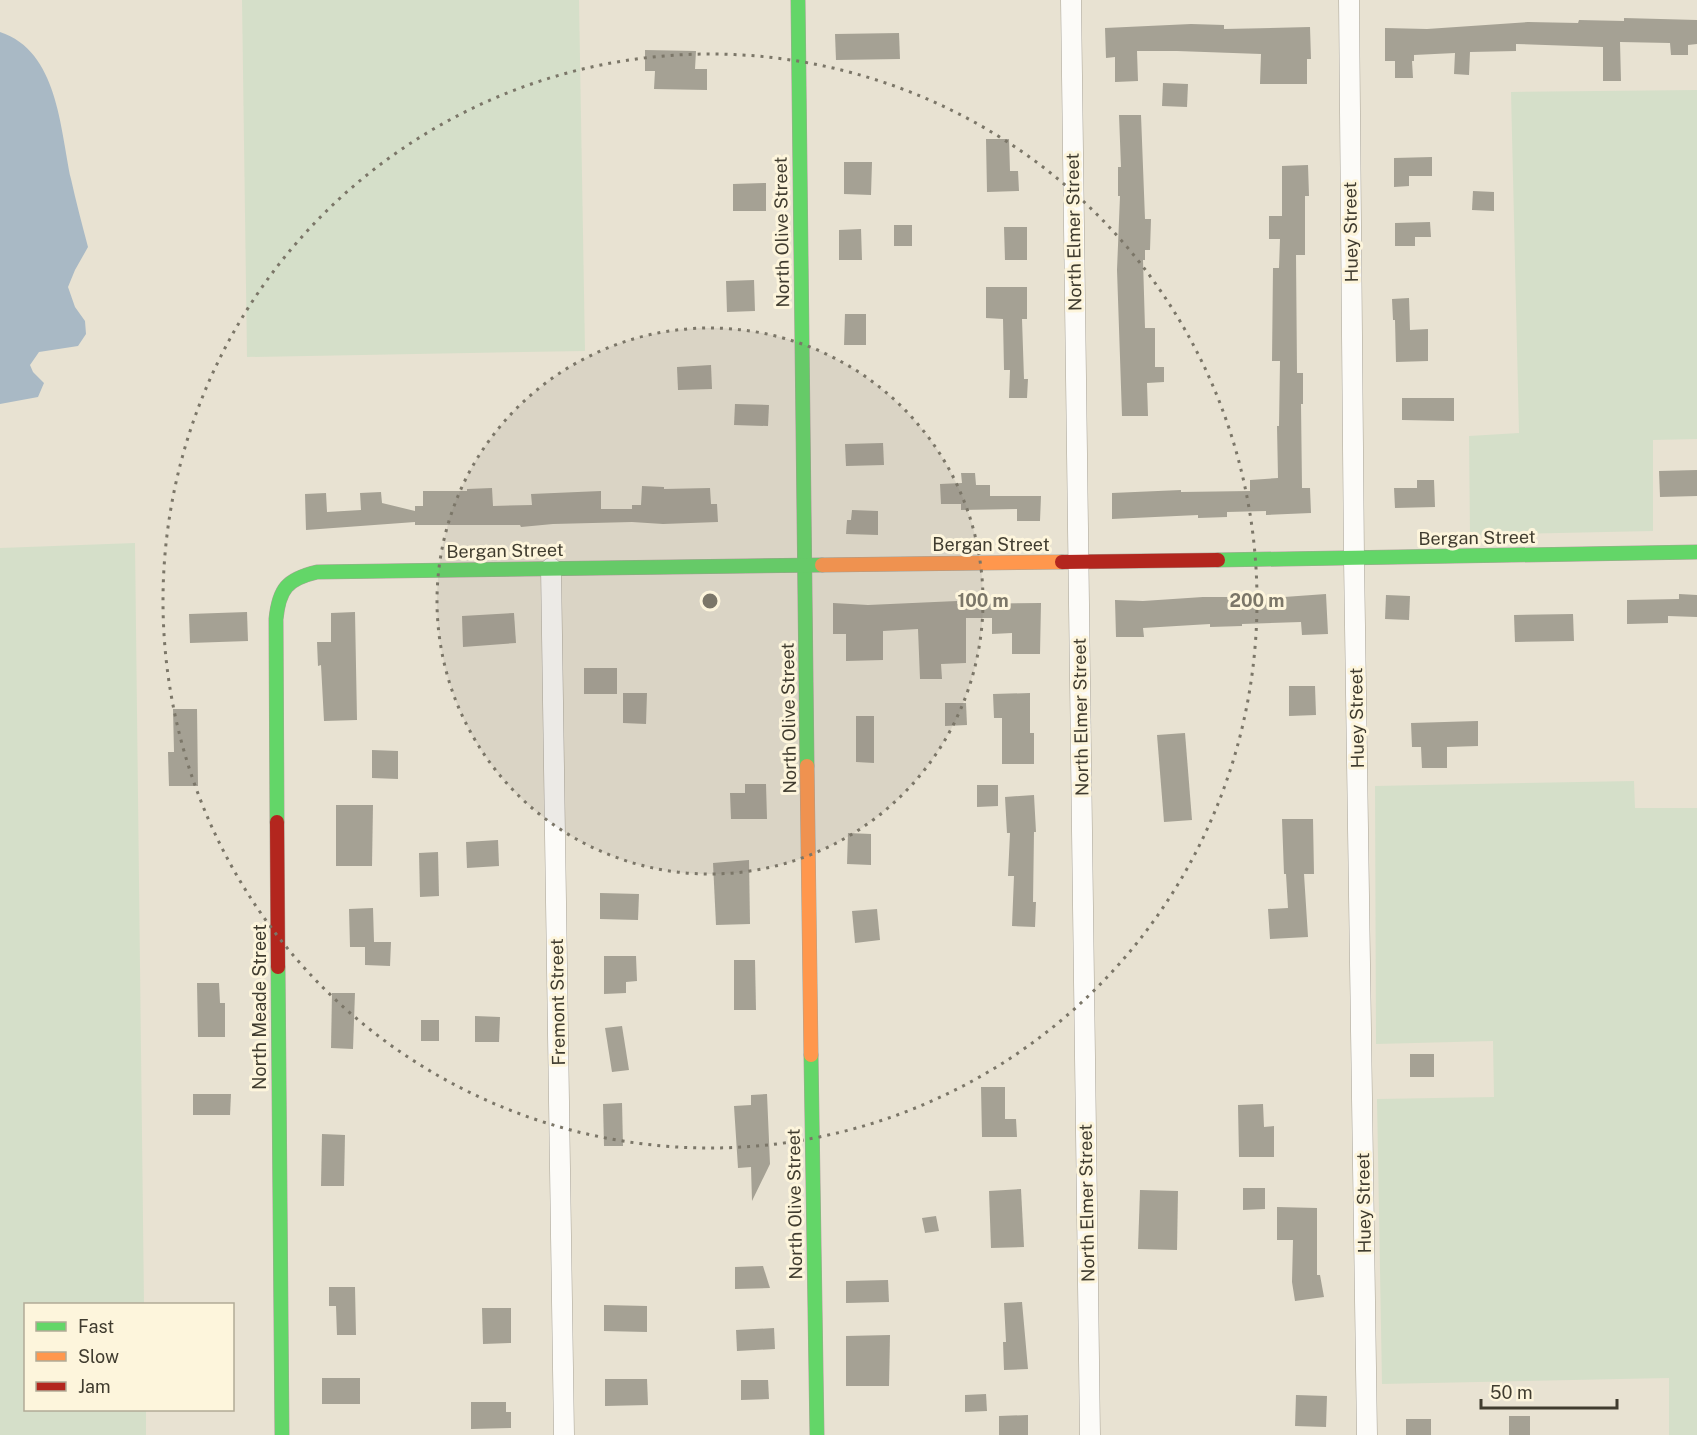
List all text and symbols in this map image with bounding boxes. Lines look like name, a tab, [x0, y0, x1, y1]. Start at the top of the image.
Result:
street label: North Elmer Street	[1062, 153, 1085, 311]
street label: North Olive Street	[770, 156, 793, 308]
street label: Huey Street	[1339, 181, 1362, 283]
street label: Bergan Street	[1418, 526, 1536, 549]
street label: Bergan Street	[932, 534, 1050, 555]
street label: Bergan Street	[446, 539, 564, 562]
text: 100 m	[957, 590, 1009, 611]
text: 200 m	[1230, 590, 1284, 611]
centre of rings	[700, 591, 720, 611]
street label: North Elmer Street	[1069, 638, 1092, 796]
street label: North Olive Street	[777, 642, 800, 794]
street label: Huey Street	[1345, 667, 1368, 769]
street label: North Meade Street	[249, 924, 270, 1090]
street label: Fremont Street	[546, 938, 569, 1066]
street label: North Elmer Street	[1075, 1124, 1098, 1282]
street label: North Olive Street	[783, 1128, 806, 1280]
street label: Huey Street	[1352, 1152, 1375, 1254]
legend	[24, 1303, 234, 1411]
text: Fast	[78, 1316, 114, 1337]
text: Slow	[78, 1346, 119, 1367]
scale bar	[1481, 1372, 1618, 1410]
text: Jam	[78, 1376, 111, 1397]
text: 50 m	[1490, 1382, 1533, 1403]

